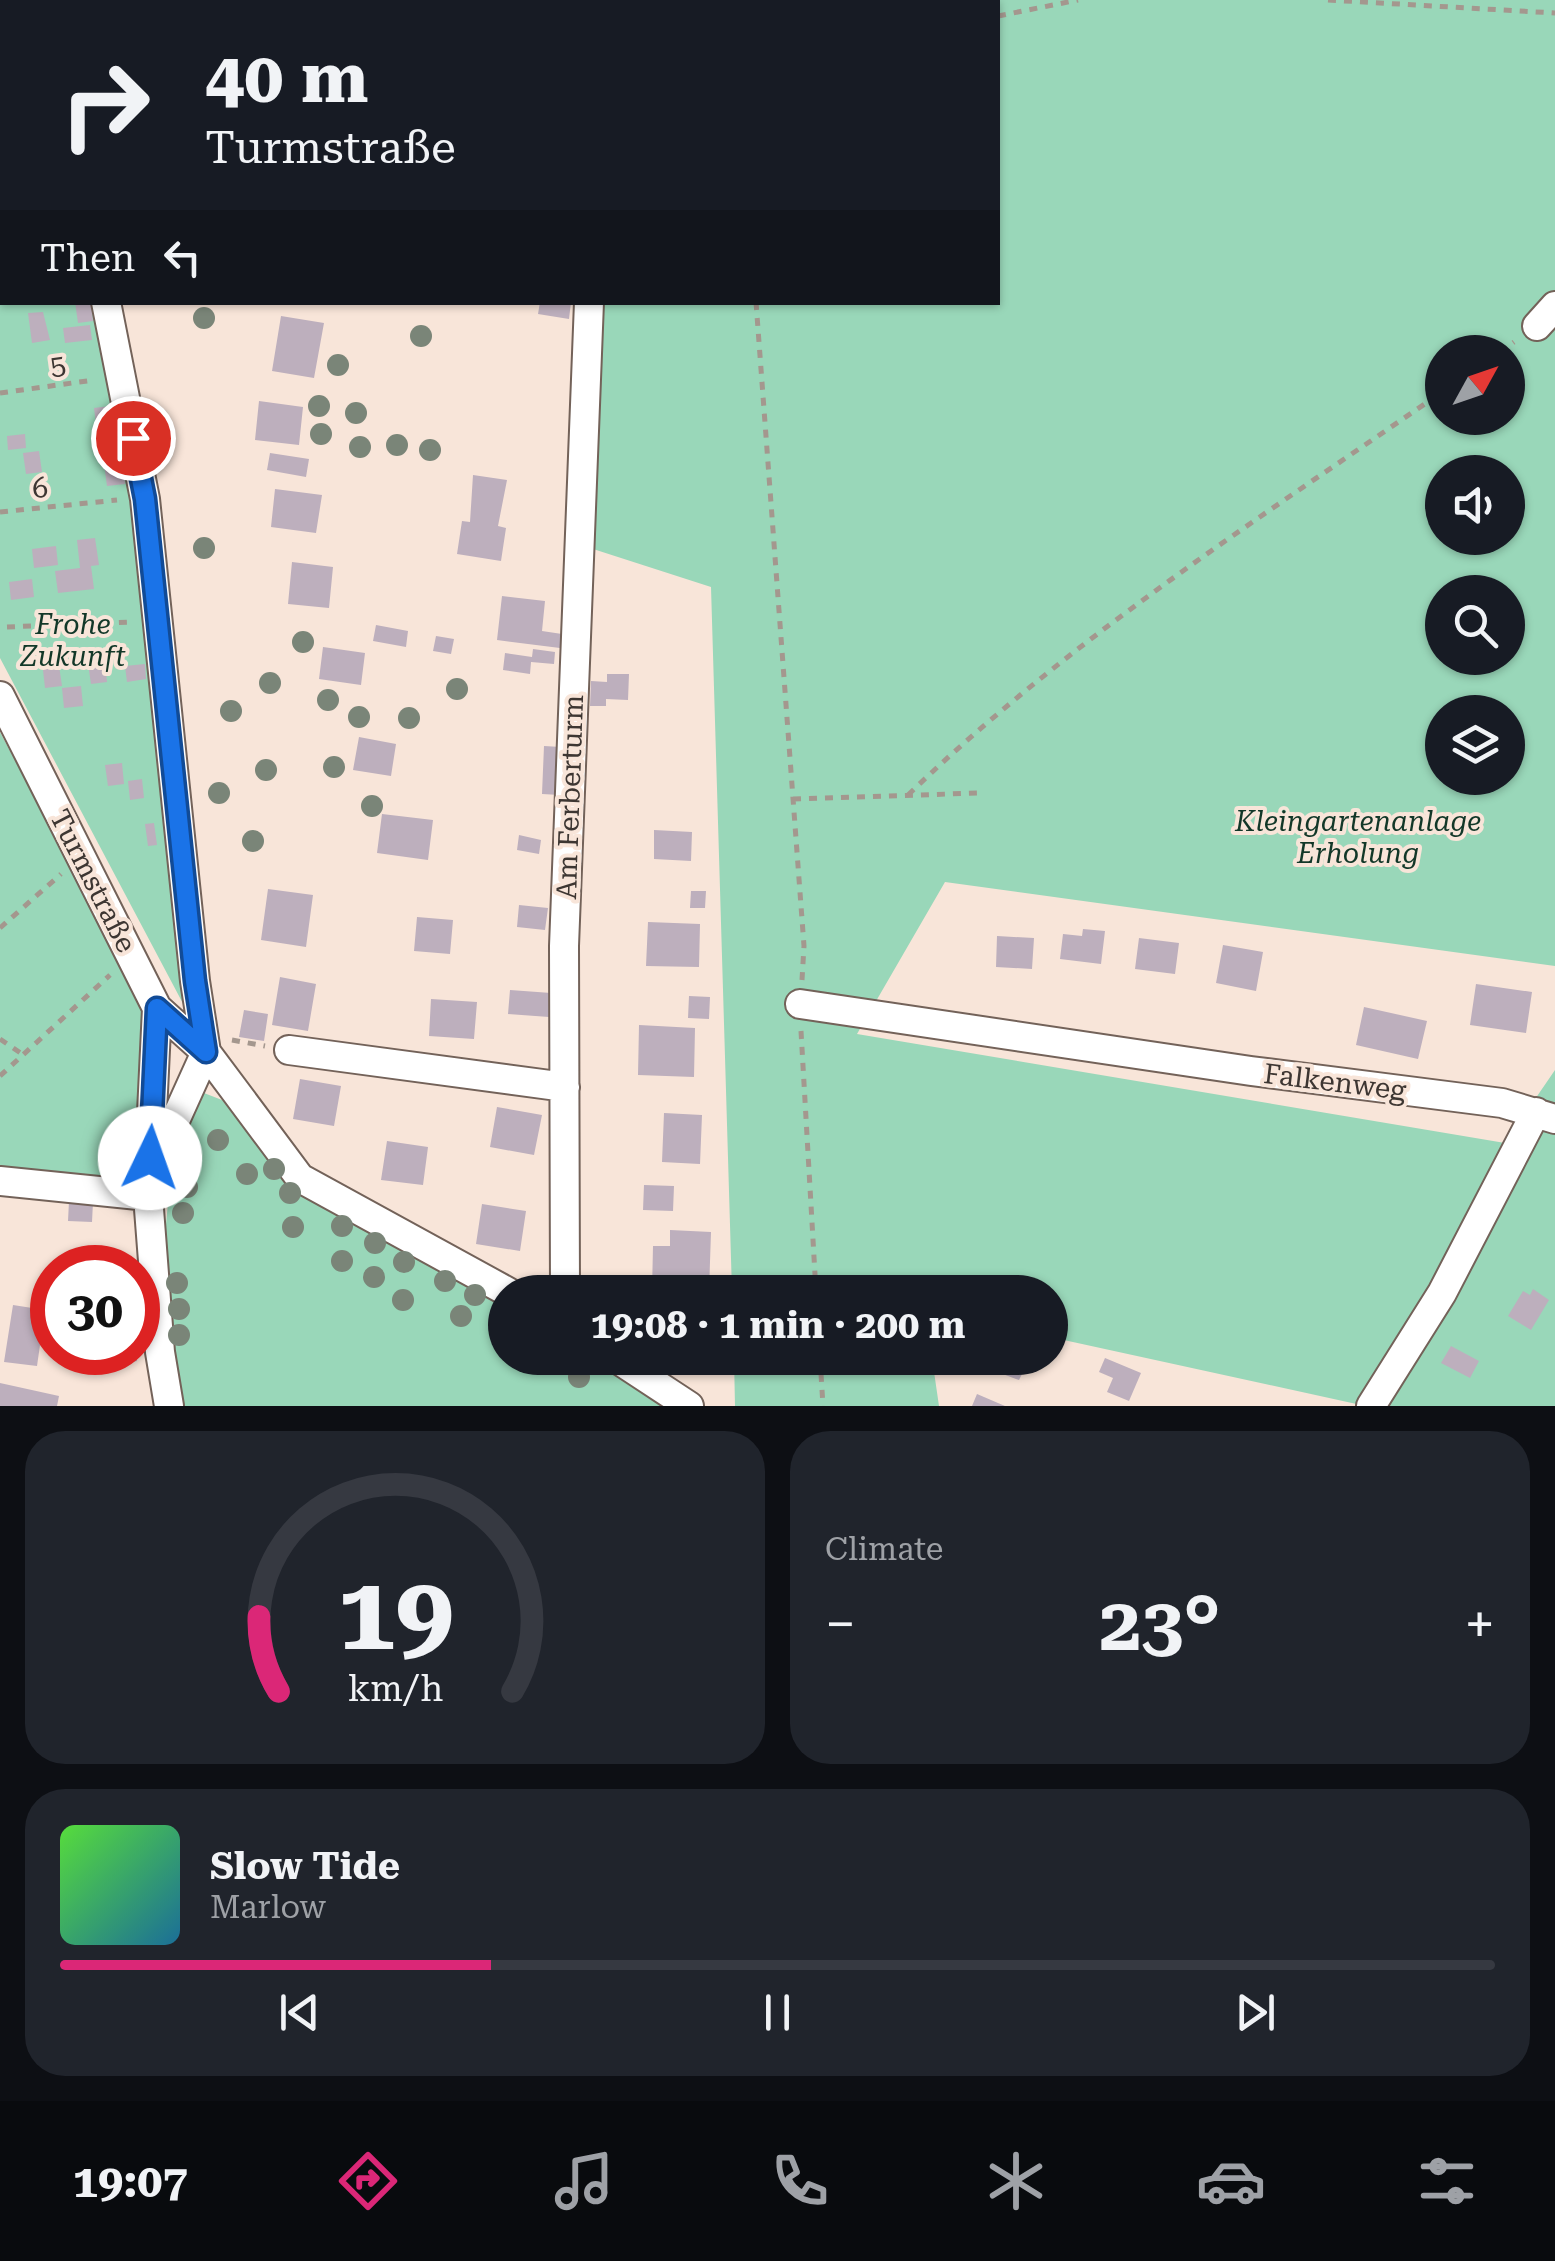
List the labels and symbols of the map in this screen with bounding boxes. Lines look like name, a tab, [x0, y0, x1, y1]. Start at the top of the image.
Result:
north arrow	[1425, 335, 1525, 435]
street label: 5	[48, 348, 68, 382]
pin	[91, 396, 176, 481]
street label: 6	[30, 471, 50, 505]
park label: Frohe Zukunft	[19, 608, 126, 673]
street label: Am Ferberturm	[550, 694, 590, 900]
street label: Turmstraße	[43, 804, 143, 958]
park label: Kleingartenanlage Erholung	[1234, 805, 1481, 870]
street label: Falkenweg	[1262, 1057, 1408, 1107]
position arrow	[98, 1106, 202, 1210]
speed limit sign: 30	[30, 1245, 160, 1375]

